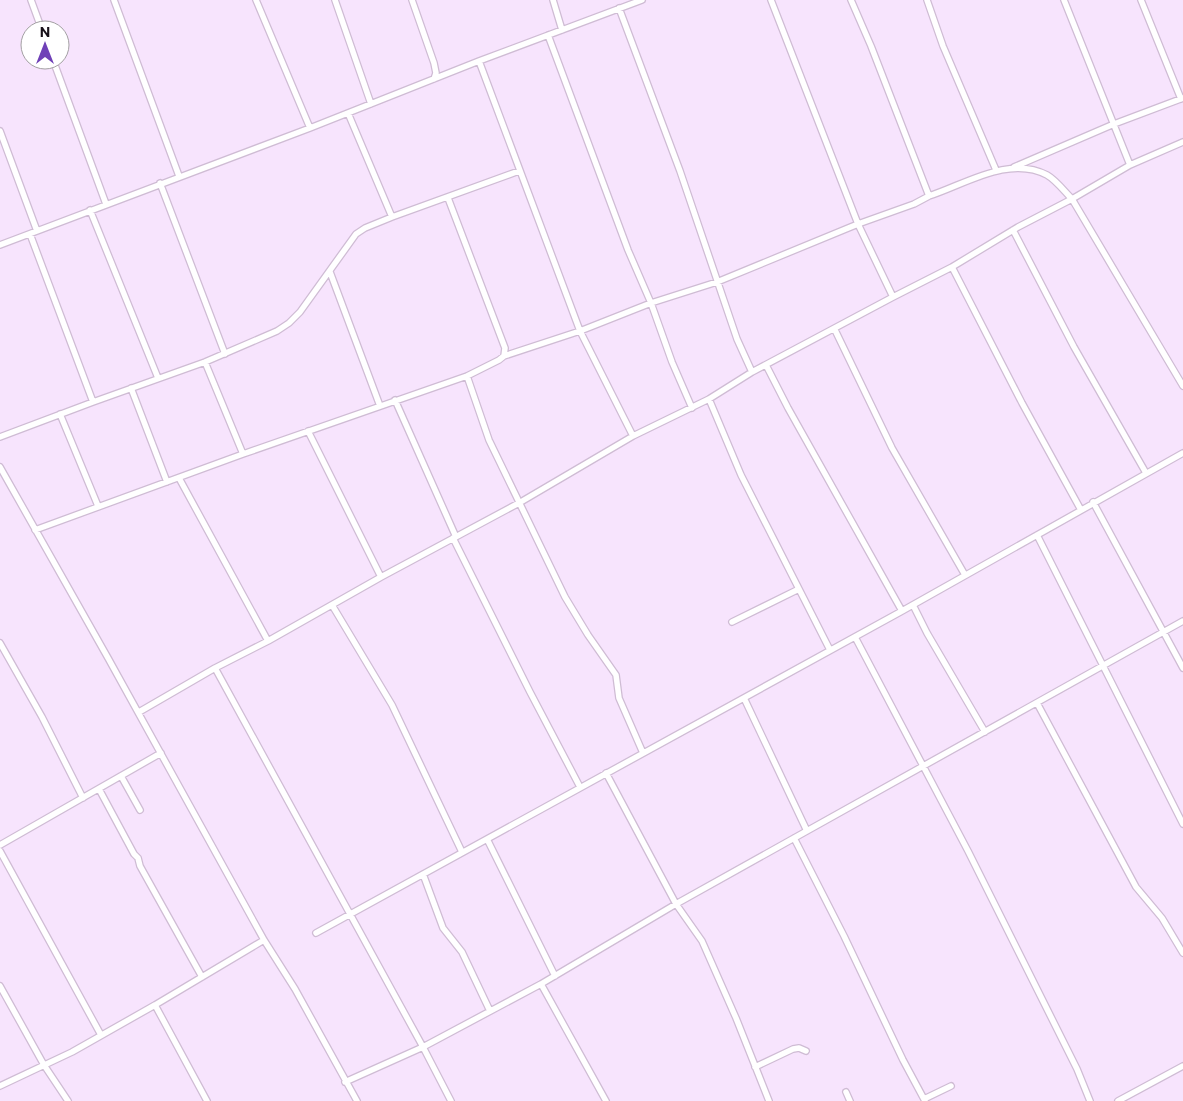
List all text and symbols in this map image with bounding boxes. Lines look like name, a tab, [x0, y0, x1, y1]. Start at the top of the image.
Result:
north arrow	[20, 20, 70, 70]
text: N	[40, 23, 50, 40]

